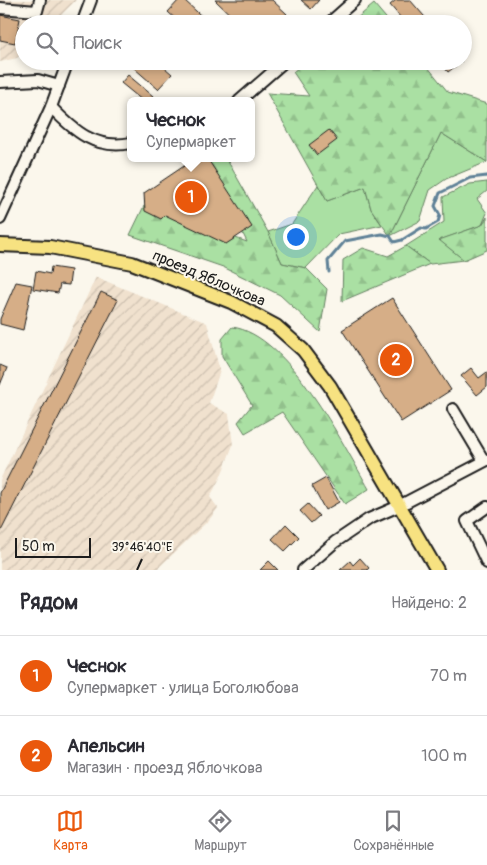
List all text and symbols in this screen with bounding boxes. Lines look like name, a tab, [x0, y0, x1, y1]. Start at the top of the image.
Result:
search box	[15, 15, 472, 70]
icon: search	[33, 29, 61, 57]
text: Поиск	[73, 31, 123, 55]
popup	[127, 97, 255, 162]
text: Чеснок	[146, 108, 206, 132]
text: Супермаркет	[146, 132, 236, 152]
pin: 1	[175, 178, 207, 216]
your location	[283, 224, 309, 250]
street label: проезд Яблочкова	[150, 246, 268, 311]
pin: 2	[380, 341, 412, 379]
scale bar	[15, 535, 91, 558]
text: 50 m	[22, 538, 55, 555]
text: 39°46'40"E	[112, 540, 172, 555]
text: Рядом	[20, 589, 78, 616]
text: Найдено: 2	[391, 593, 467, 613]
text: Чеснок	[67, 654, 127, 678]
text: 1	[33, 666, 39, 686]
text: 70 m	[430, 666, 467, 686]
text: Супермаркет · улица Боголюбова	[67, 678, 299, 698]
text: Апельсин	[67, 734, 145, 758]
text: 2	[32, 746, 40, 766]
text: 100 m	[421, 746, 467, 766]
text: Магазин · проезд Яблочкова	[67, 758, 262, 778]
tab: Карта	[53, 807, 88, 854]
tab: Маршрут	[194, 807, 247, 854]
tab: Сохранённые	[353, 807, 434, 854]

